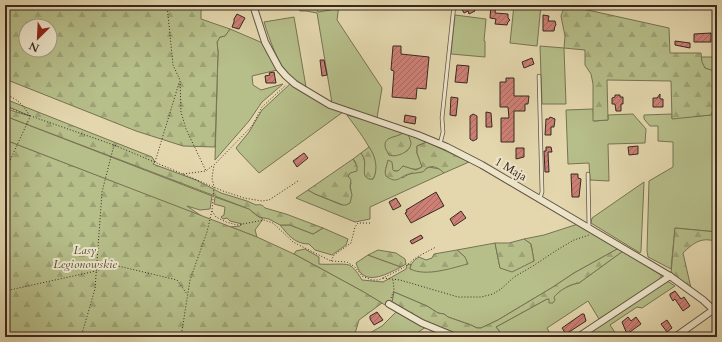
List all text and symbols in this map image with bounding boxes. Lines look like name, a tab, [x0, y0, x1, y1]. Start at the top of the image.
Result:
north arrow	[18, 18, 58, 58]
text: N	[26, 38, 42, 55]
street label: 1 Maja	[492, 153, 531, 185]
park label: Lasy Legionowskie	[53, 242, 117, 272]

